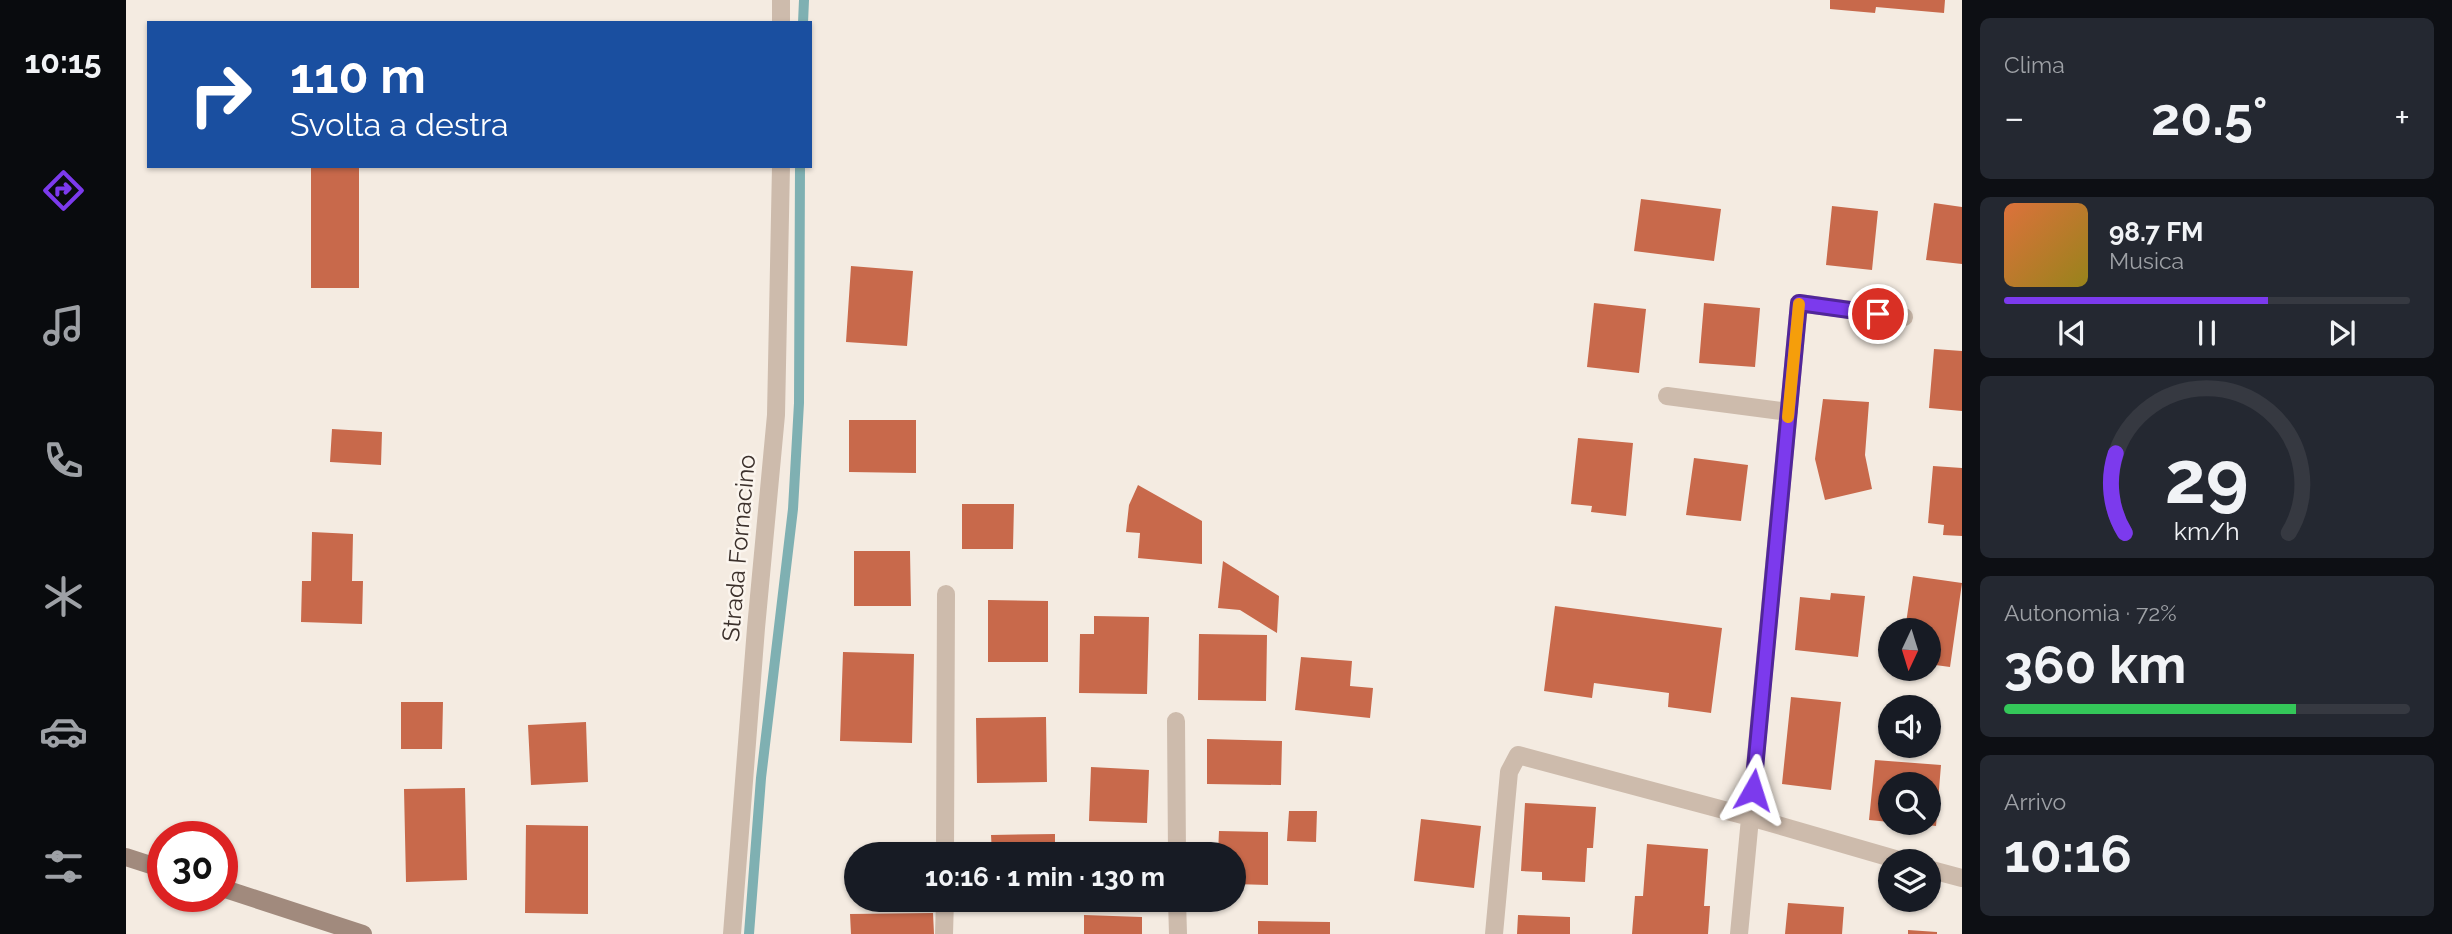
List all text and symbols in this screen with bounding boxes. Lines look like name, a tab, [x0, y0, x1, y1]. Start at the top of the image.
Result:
text: 10:15	[25, 43, 101, 80]
text: 110 m	[290, 47, 426, 104]
icon: right	[175, 49, 266, 140]
text: Clima	[2004, 51, 2065, 78]
text: 20.5°	[2151, 86, 2268, 147]
text: −	[2004, 95, 2024, 140]
text: +	[2394, 95, 2410, 140]
text: Svolta a destra	[290, 106, 509, 143]
icon: directions	[39, 166, 88, 215]
text: 98.7 FM	[2109, 217, 2204, 247]
text: Musica	[2109, 247, 2184, 274]
pin	[1848, 284, 1908, 344]
icon: arrive	[1859, 295, 1897, 333]
icon: music	[39, 301, 88, 350]
icon: previous	[2053, 314, 2091, 352]
icon: pause	[2188, 314, 2226, 352]
icon: next	[2323, 314, 2361, 352]
text: 29	[2165, 435, 2249, 520]
icon: phone	[39, 436, 88, 485]
street label: Strada Fornacino	[716, 453, 761, 643]
text: km/h	[2174, 516, 2240, 546]
icon: climate	[39, 572, 88, 621]
text: Autonomia · 72%	[2004, 599, 2177, 626]
north arrow	[1878, 618, 1941, 681]
map controls	[1878, 618, 1941, 912]
text: 360 km	[2004, 634, 2186, 695]
button: sound	[1878, 695, 1941, 758]
icon: car	[39, 707, 88, 756]
position arrow	[1716, 753, 1790, 827]
button: search	[1878, 772, 1941, 835]
text: Arrivo	[2004, 788, 2066, 815]
speed limit sign: 30	[147, 821, 238, 912]
text: 10:16	[2004, 823, 2132, 884]
icon: filters	[39, 842, 88, 891]
button: layers	[1878, 849, 1941, 912]
text: 10:16 · 1 min · 130 m	[925, 862, 1165, 892]

